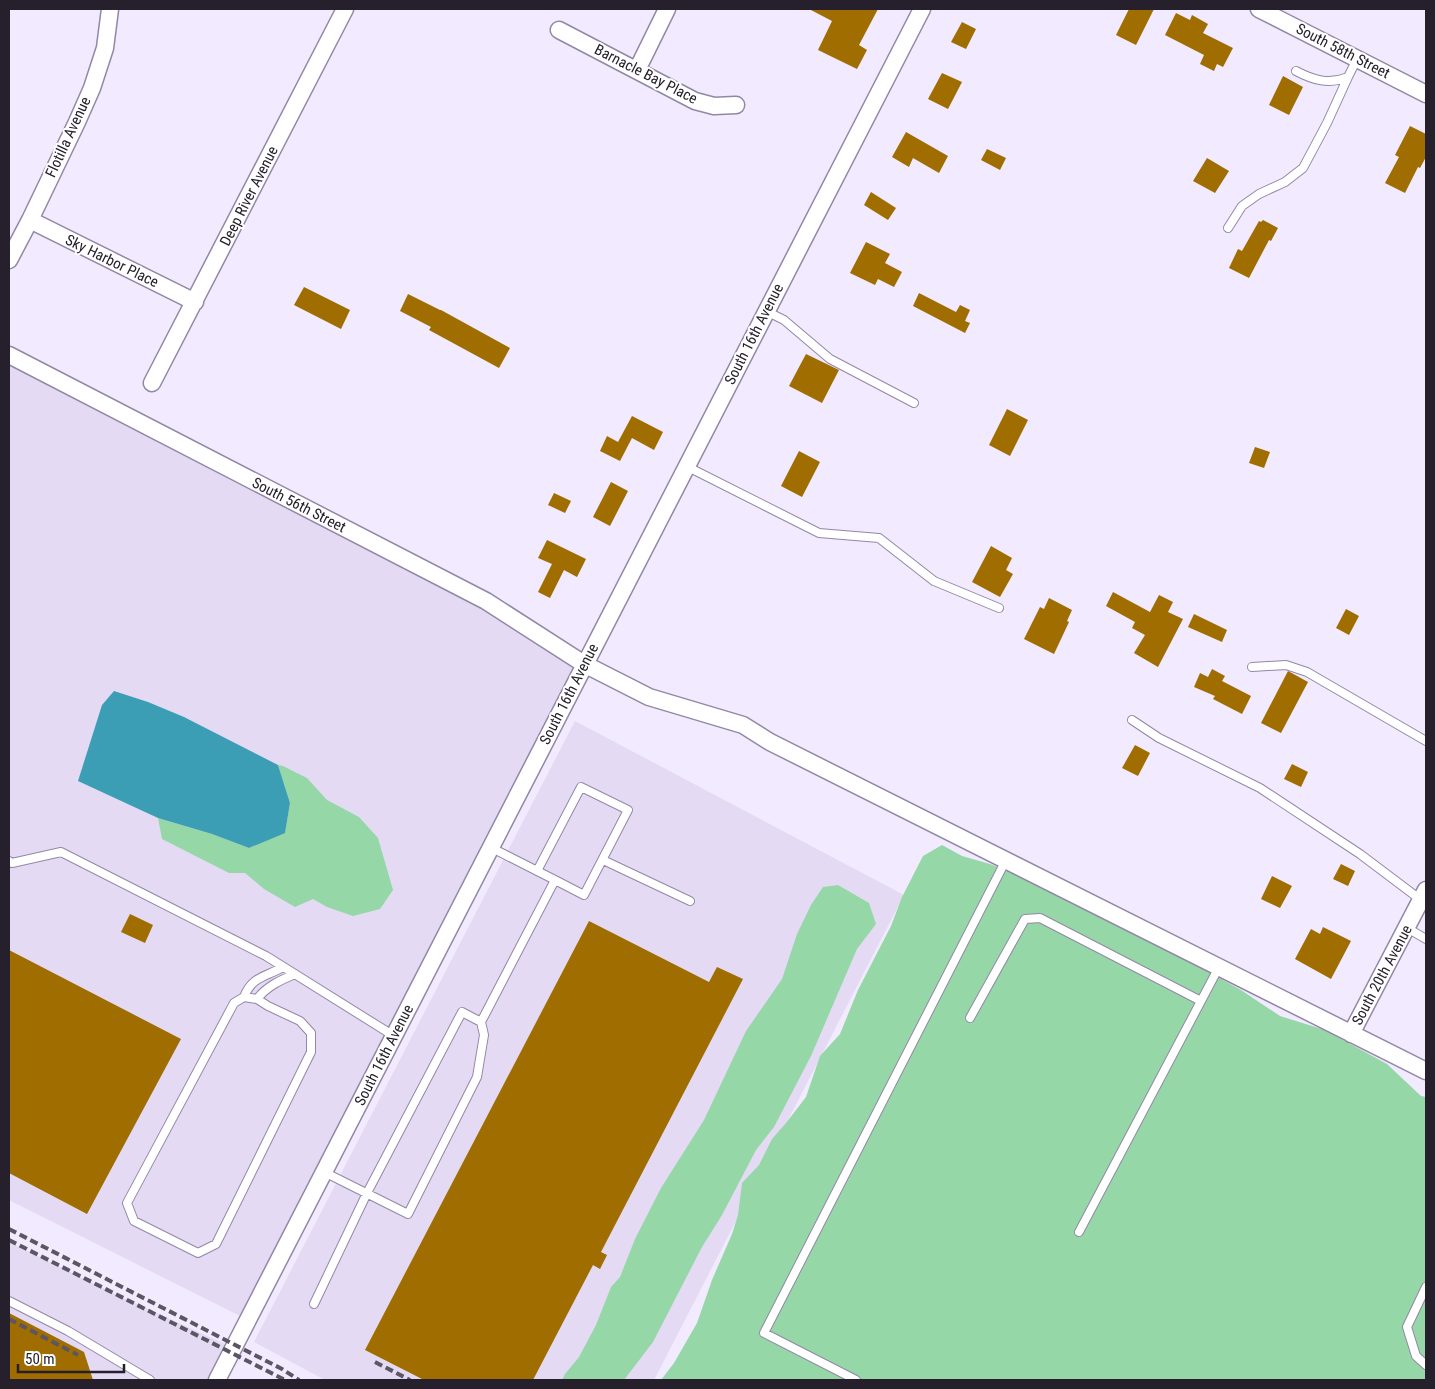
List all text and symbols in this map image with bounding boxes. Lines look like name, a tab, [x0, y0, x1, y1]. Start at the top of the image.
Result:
street label: South 58th Street	[1293, 20, 1393, 82]
street label: Barnacle Bay Place	[592, 40, 700, 108]
street label: Flotilla Avenue	[42, 94, 94, 180]
street label: Deep River Avenue	[216, 143, 282, 249]
street label: Sky Harbor Place	[63, 231, 161, 291]
street label: South 16th Avenue	[721, 281, 787, 387]
street label: South 56th Street	[249, 474, 349, 536]
street label: South 16th Avenue	[536, 641, 602, 747]
street label: South 20th Avenue	[1348, 922, 1416, 1028]
street label: South 16th Avenue	[351, 1002, 417, 1108]
scale bar	[18, 1342, 124, 1374]
text: 50 m	[25, 1350, 55, 1368]

